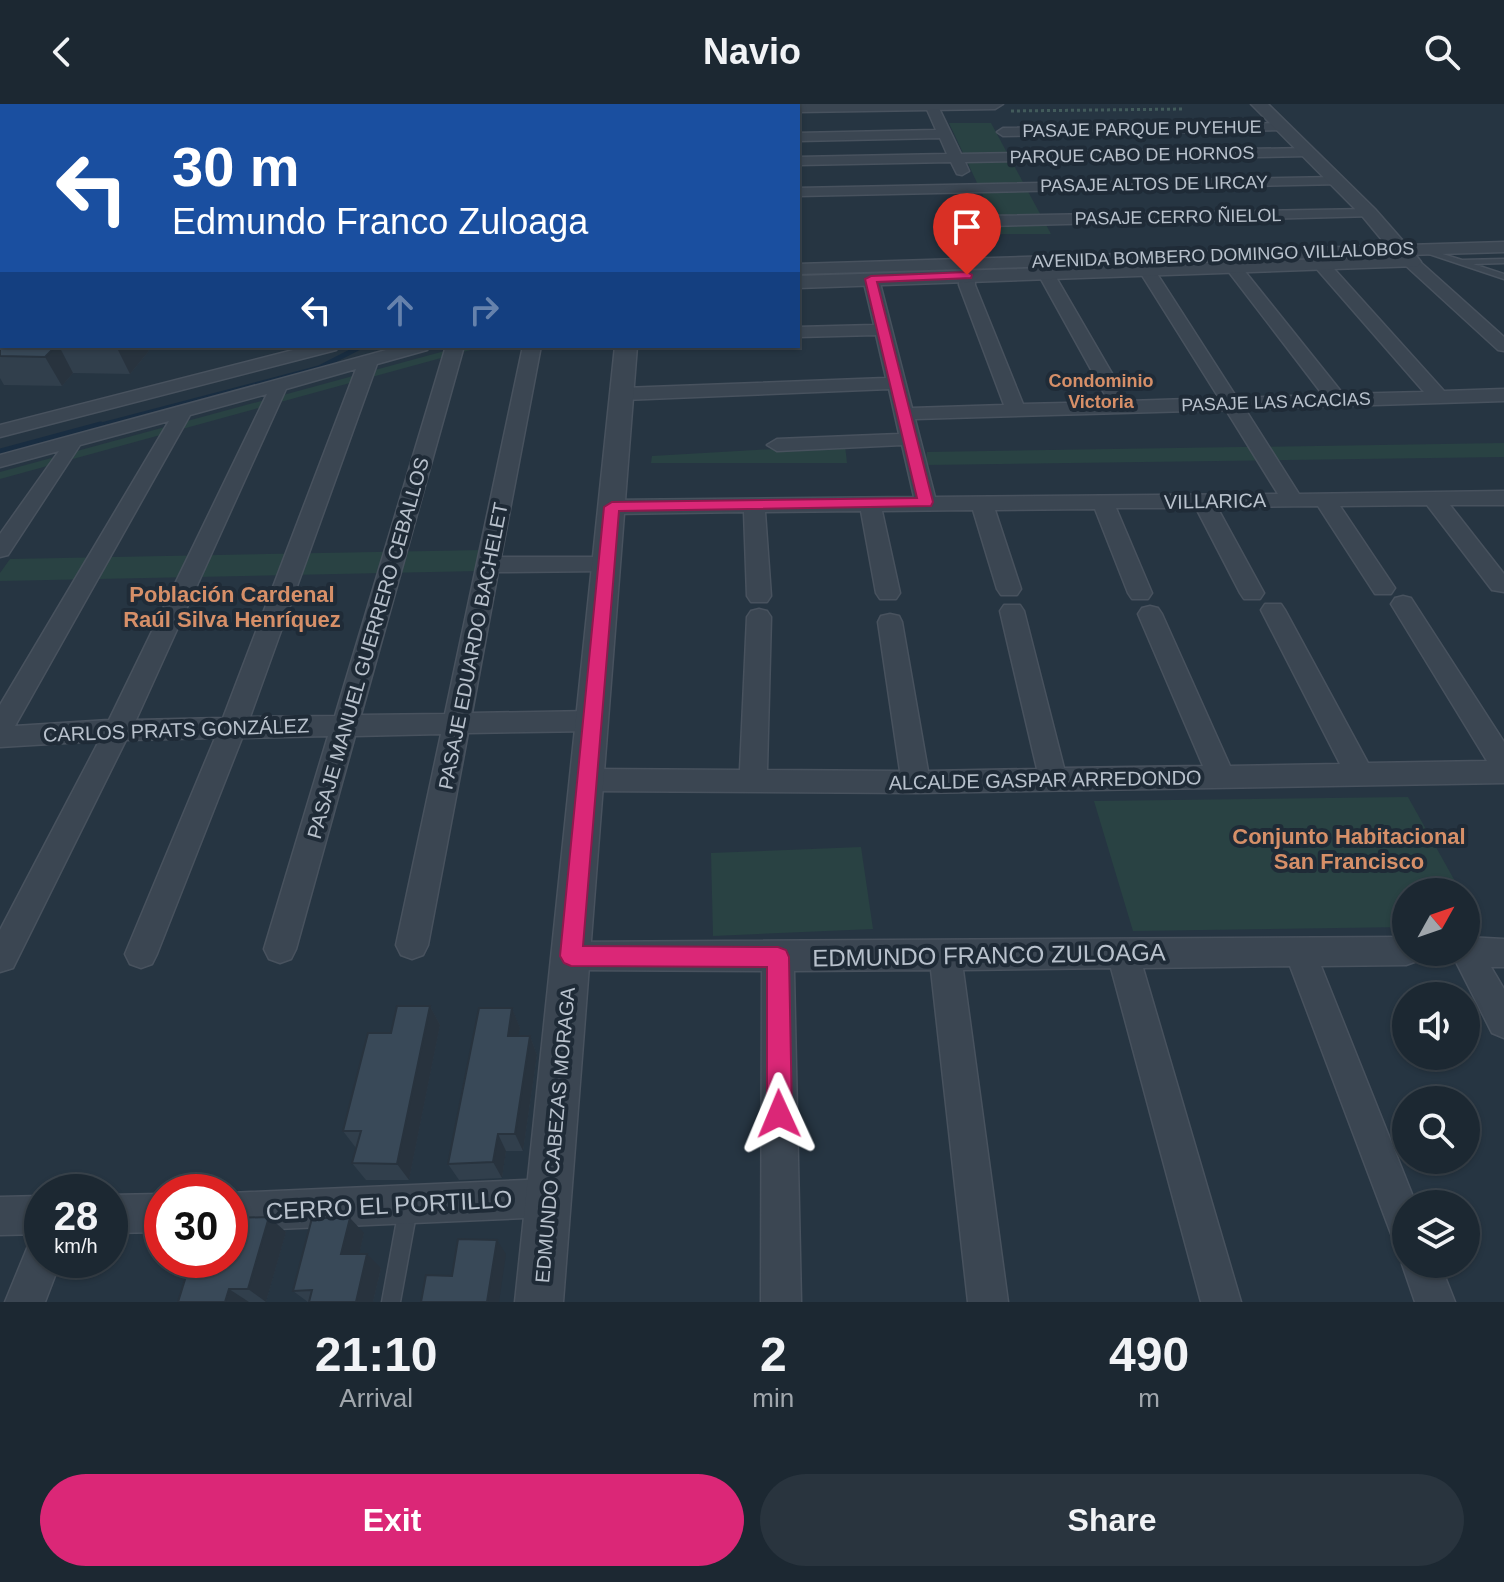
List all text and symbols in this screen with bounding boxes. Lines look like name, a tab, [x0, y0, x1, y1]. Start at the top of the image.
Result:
icon: back	[40, 30, 84, 74]
icon: search	[1420, 30, 1464, 74]
text: Navio	[703, 31, 801, 72]
street label: PASAJE PARQUE PUYEHUE	[1022, 117, 1262, 141]
text: 30 m	[172, 135, 300, 198]
icon: left	[40, 136, 144, 240]
street label: PARQUE CABO DE HORNOS	[1009, 143, 1255, 167]
street label: PASAJE ALTOS DE LIRCAY	[1040, 172, 1268, 196]
pin	[933, 193, 1001, 275]
text: Edmundo Franco Zuloaga	[172, 201, 588, 242]
street label: PASAJE CERRO ÑIELOL	[1074, 204, 1282, 229]
icon: arrive	[945, 205, 989, 249]
street label: AVENIDA BOMBERO DOMINGO VILLALOBOS	[1031, 238, 1415, 272]
icon: left	[294, 288, 338, 332]
icon: ahead	[378, 288, 422, 332]
icon: right	[462, 288, 506, 332]
district label: Condominio Victoria	[1049, 371, 1153, 412]
street label: PASAJE LAS ACACIAS	[1181, 389, 1371, 415]
street label: PASAJE MANUEL GUERRERO CEBALLOS	[303, 455, 433, 841]
street label: VILLARICA	[1164, 489, 1267, 513]
street label: PASAJE EDUARDO BACHELET	[434, 501, 512, 791]
district label: Población Cardenal Raúl Silva Henríquez	[123, 582, 341, 632]
street label: CARLOS PRATS GONZÁLEZ	[43, 714, 309, 746]
street label: ALCALDE GASPAR ARREDONDO	[888, 766, 1202, 794]
district label: Conjunto Habitacional San Francisco	[1232, 824, 1466, 874]
north arrow	[1392, 878, 1480, 966]
map controls	[1392, 878, 1480, 1278]
street label: EDMUNDO FRANCO ZULOAGA	[812, 938, 1166, 972]
button: sound	[1392, 982, 1480, 1070]
street label: EDMUNDO CABEZAS MORAGA	[531, 986, 579, 1284]
position arrow	[737, 1072, 821, 1156]
button: search	[1392, 1086, 1480, 1174]
speed limit sign: 30	[144, 1174, 248, 1278]
street label: CERRO EL PORTILLO	[265, 1185, 513, 1225]
button: layers	[1392, 1190, 1480, 1278]
text: 28	[54, 1194, 98, 1238]
text: km/h	[54, 1235, 98, 1257]
text: 21:10	[315, 1328, 438, 1381]
text: 2	[760, 1328, 787, 1381]
text: 490	[1109, 1328, 1189, 1381]
text: Arrival	[339, 1383, 413, 1413]
text: min	[752, 1383, 794, 1413]
text: m	[1138, 1383, 1160, 1413]
button: Exit	[40, 1474, 744, 1566]
button: Share	[760, 1474, 1464, 1566]

